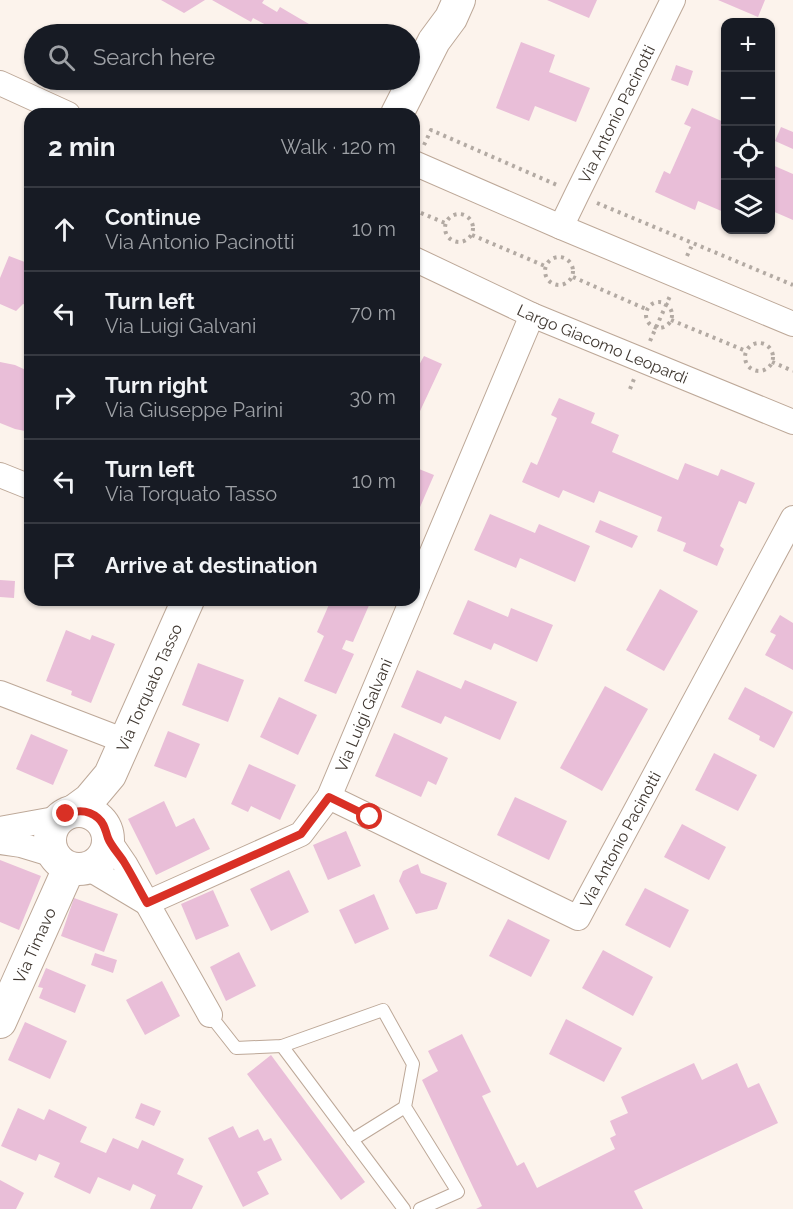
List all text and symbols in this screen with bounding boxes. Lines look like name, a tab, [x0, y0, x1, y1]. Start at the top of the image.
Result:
map controls	[721, 18, 775, 234]
button: +	[721, 18, 775, 72]
search box	[24, 24, 420, 90]
icon: search	[45, 41, 78, 74]
street label: Via Antonio Pacinotti	[575, 42, 659, 186]
text: Search here	[93, 44, 215, 70]
button: −	[721, 72, 775, 126]
button: locate	[721, 126, 775, 180]
text: 2 min	[48, 132, 115, 162]
text: Walk · 120 m	[281, 135, 396, 159]
button: layers	[721, 180, 775, 234]
text: Continue	[105, 204, 201, 230]
icon: ahead	[48, 213, 81, 246]
text: 10 m	[352, 217, 396, 241]
text: Via Antonio Pacinotti	[105, 230, 295, 254]
text: Turn left	[105, 288, 195, 314]
icon: left	[48, 297, 81, 330]
street label: Largo Giacomo Leopardi	[514, 300, 691, 388]
text: 70 m	[350, 301, 396, 325]
text: Via Luigi Galvani	[105, 314, 256, 338]
text: Turn right	[105, 372, 208, 398]
icon: right	[48, 381, 81, 414]
text: 30 m	[350, 385, 396, 409]
text: Via Giuseppe Parini	[105, 398, 283, 422]
text: Turn left	[105, 456, 195, 482]
icon: left	[48, 465, 81, 498]
text: 10 m	[352, 469, 396, 493]
text: Via Torquato Tasso	[105, 482, 277, 506]
icon: arrive	[48, 549, 81, 582]
text: Arrive at destination	[105, 552, 318, 578]
street label: Via Torquato Tasso	[113, 621, 186, 755]
street label: Via Luigi Galvani	[332, 656, 396, 775]
street label: Via Antonio Pacinotti	[576, 768, 665, 911]
route end	[52, 800, 78, 826]
route start	[356, 803, 382, 829]
street label: Via Timavo	[10, 905, 60, 986]

